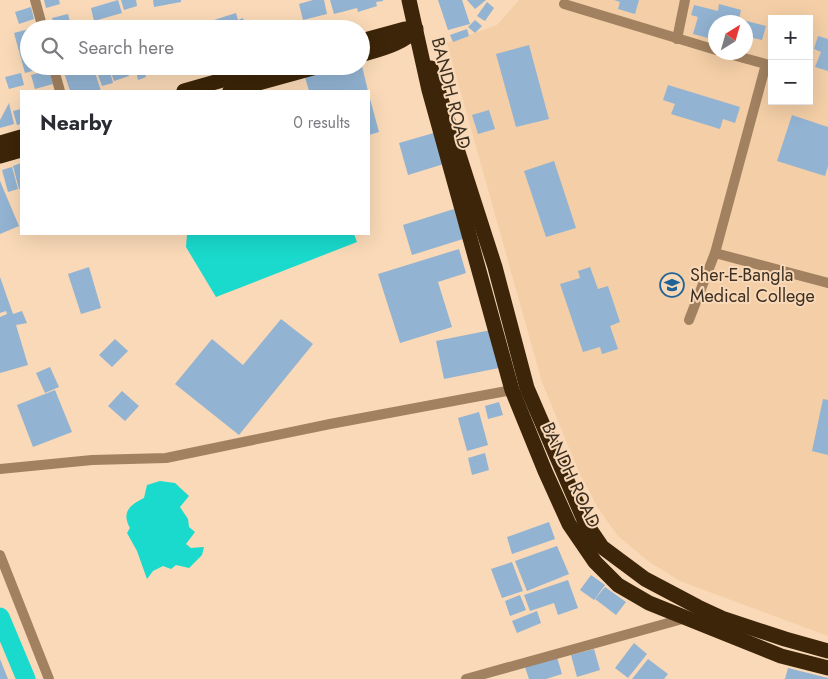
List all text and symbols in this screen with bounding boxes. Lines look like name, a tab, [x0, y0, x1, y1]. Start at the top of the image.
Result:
north arrow	[708, 15, 753, 60]
map controls	[768, 15, 813, 105]
button: +	[768, 15, 813, 60]
search box	[20, 20, 370, 75]
icon: search	[38, 34, 66, 62]
text: Search here	[78, 34, 174, 61]
street label: BANDH ROAD	[425, 35, 477, 151]
button: −	[768, 60, 813, 105]
text: Nearby	[40, 108, 112, 138]
text: 0 results	[293, 111, 350, 134]
place label: Sher-E-Bangla Medical College	[690, 262, 815, 309]
school or university icon: Sher-E-Bangla Medical College	[659, 272, 685, 298]
street label: BANDH ROAD	[535, 418, 607, 532]

